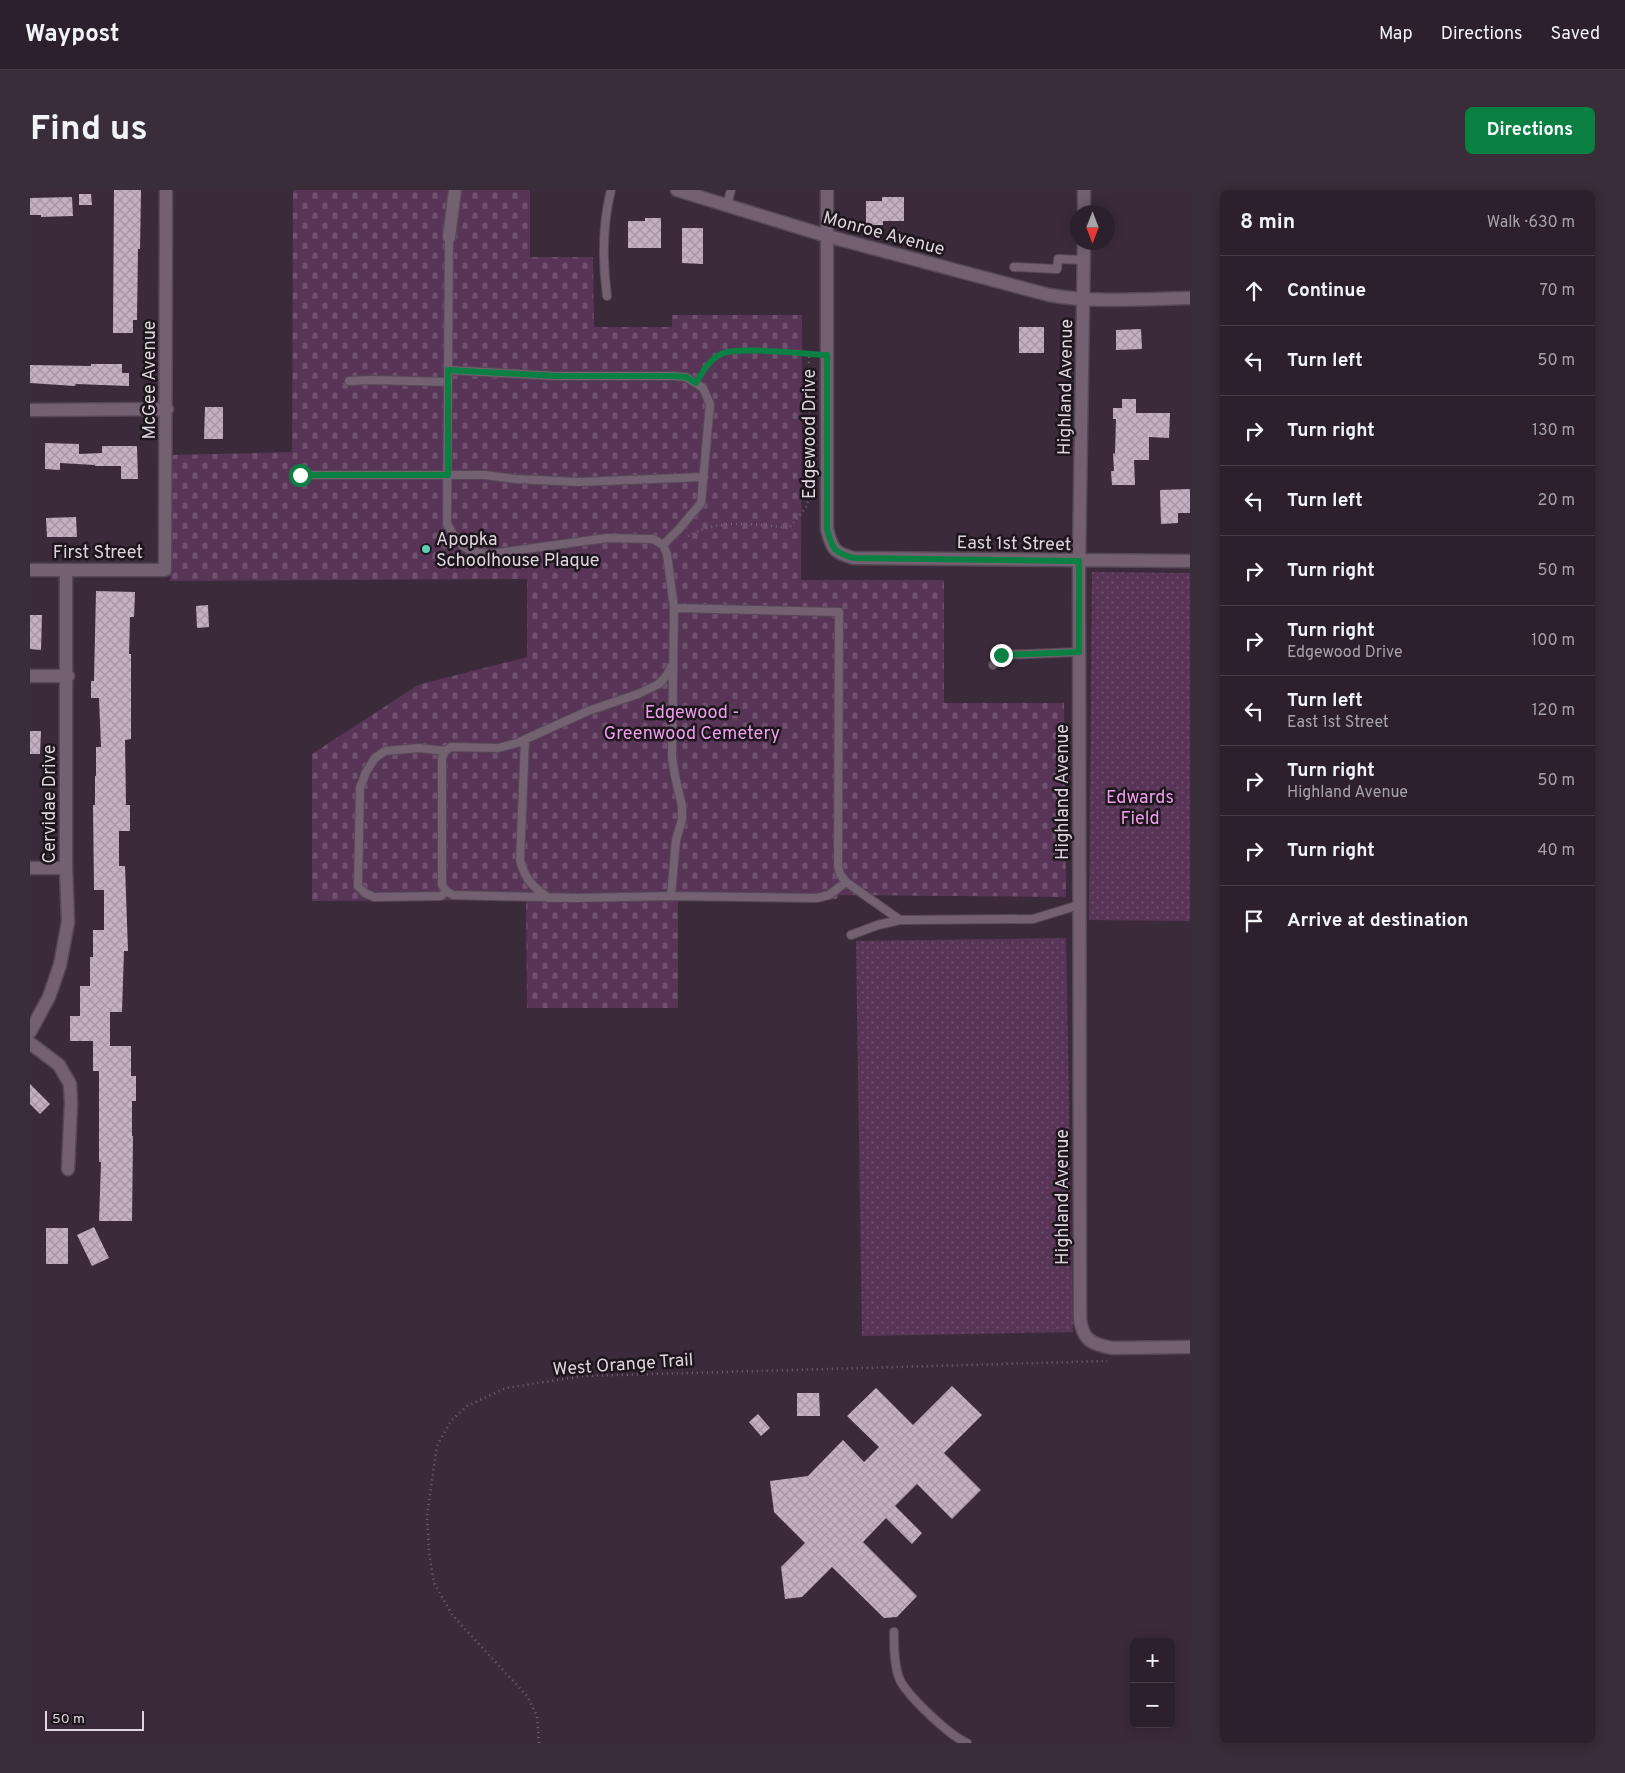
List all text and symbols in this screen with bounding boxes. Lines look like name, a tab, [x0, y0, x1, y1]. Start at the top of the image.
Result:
text: Waypost	[25, 20, 119, 50]
text: Map	[1379, 23, 1413, 46]
text: Directions	[1441, 23, 1523, 46]
text: Saved	[1551, 23, 1600, 46]
button: Directions	[1465, 107, 1595, 154]
text: Find us	[30, 108, 148, 152]
north arrow	[1070, 205, 1115, 250]
street label: Monroe Avenue	[820, 207, 947, 262]
text: 8 min	[1240, 209, 1295, 236]
text: Walk · 630 m	[1487, 213, 1575, 233]
icon: ahead	[1240, 277, 1268, 305]
text: Continue	[1287, 279, 1366, 303]
text: 70 m	[1540, 281, 1575, 301]
street label: Highland Avenue	[1054, 319, 1079, 455]
street label: McGee Avenue	[139, 321, 162, 439]
icon: left	[1240, 347, 1268, 375]
text: Turn left	[1287, 349, 1363, 373]
text: 50 m	[1538, 351, 1575, 371]
street label: Edgewood Drive	[799, 369, 822, 499]
icon: right	[1240, 417, 1268, 445]
text: Turn right	[1287, 419, 1375, 443]
text: 130 m	[1532, 421, 1575, 441]
route start	[289, 464, 312, 487]
icon: left	[1240, 487, 1268, 515]
text: Turn left	[1287, 489, 1363, 513]
text: 20 m	[1538, 491, 1575, 511]
place label: Apopka Schoolhouse Plaque	[436, 529, 599, 573]
street label: East 1st Street	[956, 532, 1072, 557]
street label: First Street	[53, 542, 143, 565]
marker: Apopka Schoolhouse Plaque	[420, 543, 432, 555]
icon: right	[1240, 557, 1268, 585]
text: Turn right	[1287, 559, 1375, 583]
text: 50 m	[1538, 561, 1575, 581]
text: Turn right	[1287, 619, 1375, 643]
icon: right	[1240, 627, 1268, 655]
text: 100 m	[1531, 631, 1575, 651]
text: Edgewood Drive	[1287, 643, 1403, 663]
route end	[990, 644, 1013, 667]
text: Turn left	[1287, 689, 1363, 713]
icon: left	[1240, 697, 1268, 725]
text: 120 m	[1532, 701, 1575, 721]
park label: Edgewood - Greenwood Cemetery	[604, 702, 780, 746]
text: East 1st Street	[1287, 713, 1389, 733]
street label: Highland Avenue	[1052, 724, 1075, 860]
street label: Cervidae Drive	[39, 745, 62, 863]
text: Turn right	[1287, 759, 1375, 783]
icon: right	[1240, 767, 1268, 795]
text: 50 m	[1538, 771, 1575, 791]
text: Highland Avenue	[1287, 783, 1408, 803]
park label: Edwards Field	[1106, 787, 1174, 831]
icon: right	[1240, 837, 1268, 865]
text: Turn right	[1287, 839, 1375, 863]
text: 40 m	[1537, 841, 1575, 861]
icon: arrive	[1240, 907, 1268, 935]
text: Arrive at destination	[1287, 909, 1468, 933]
street label: Highland Avenue	[1052, 1129, 1075, 1265]
street label: West Orange Trail	[552, 1349, 694, 1382]
map controls	[1130, 1638, 1175, 1728]
button: +	[1130, 1638, 1175, 1683]
button: −	[1130, 1683, 1175, 1728]
scale bar	[45, 1708, 144, 1731]
text: 50 m	[52, 1711, 85, 1728]

